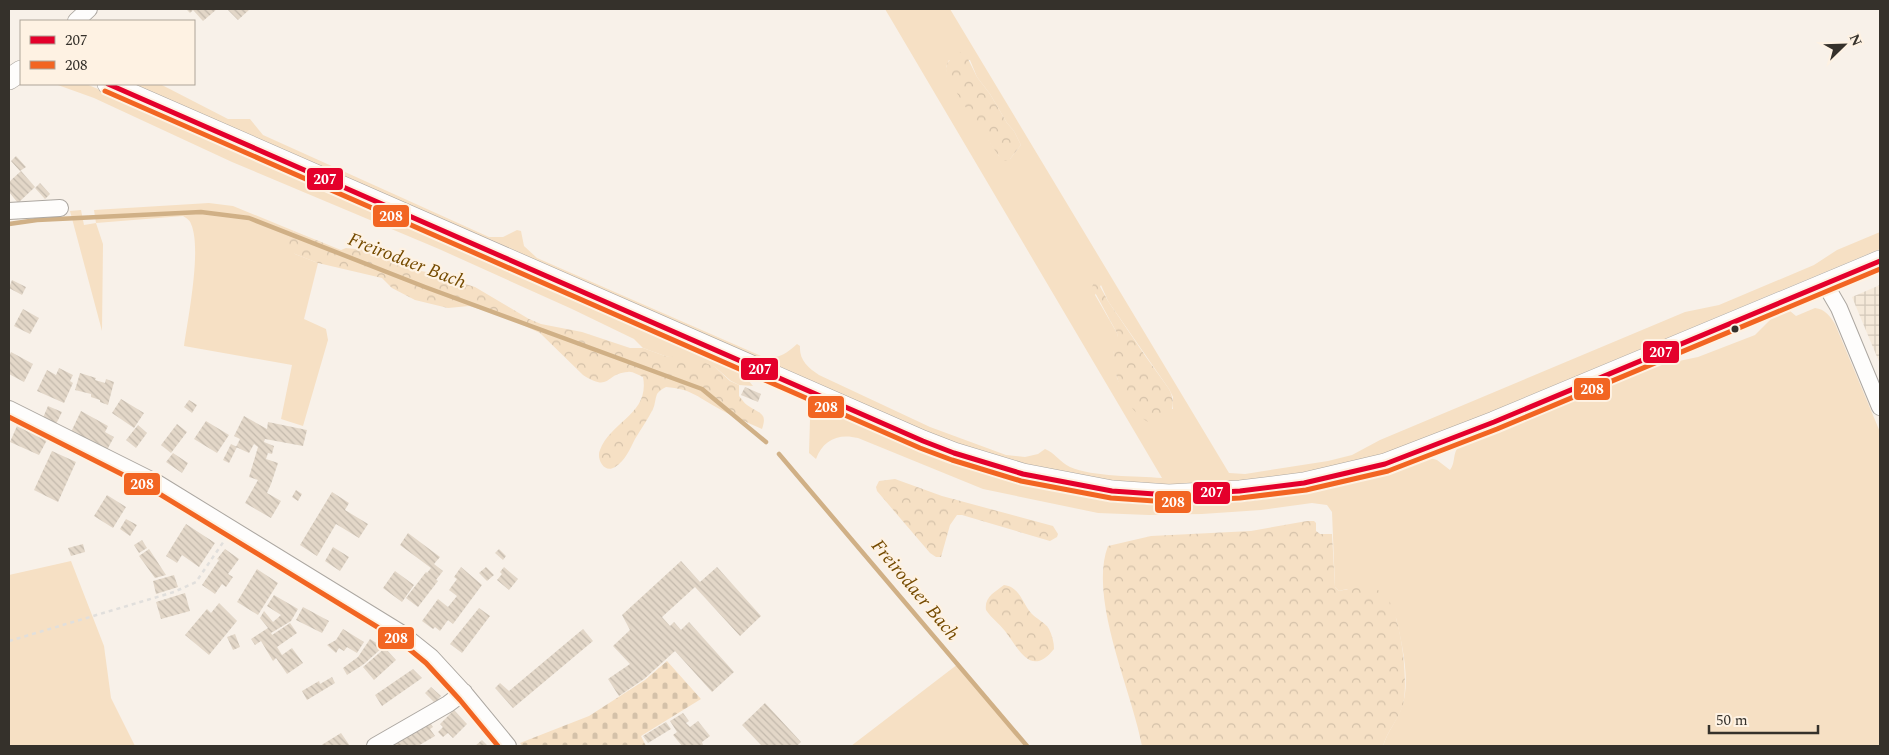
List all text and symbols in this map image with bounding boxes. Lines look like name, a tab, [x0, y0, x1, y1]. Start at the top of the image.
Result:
legend	[20, 20, 195, 85]
north arrow	[1819, 20, 1869, 70]
text: 207	[65, 29, 88, 52]
text: N	[1844, 31, 1867, 49]
text: 208	[65, 54, 88, 77]
line badge: 207	[306, 167, 344, 191]
text: 207	[313, 169, 337, 190]
line badge: 208	[372, 204, 410, 228]
text: 208	[379, 206, 403, 227]
water label: Freirodaer Bach	[344, 225, 471, 297]
unlabelled marker	[1730, 324, 1740, 334]
line badge: 207	[1642, 340, 1680, 364]
text: 207	[1649, 342, 1673, 363]
line badge: 207	[740, 357, 779, 381]
text: 207	[748, 359, 772, 380]
line badge: 208	[1573, 377, 1611, 401]
text: 208	[1580, 379, 1604, 400]
line badge: 208	[807, 395, 845, 419]
text: 208	[814, 397, 838, 418]
line badge: 208	[123, 472, 161, 496]
text: 208	[130, 474, 154, 495]
line badge: 207	[1192, 481, 1231, 505]
text: 207	[1200, 482, 1224, 503]
line badge: 208	[1154, 490, 1192, 514]
text: 208	[1161, 492, 1185, 513]
water label: Freirodaer Bach	[864, 533, 966, 647]
line badge: 208	[377, 626, 415, 650]
text: 208	[384, 628, 408, 649]
scale bar	[1709, 702, 1818, 734]
text: 50 m	[1716, 709, 1748, 732]

